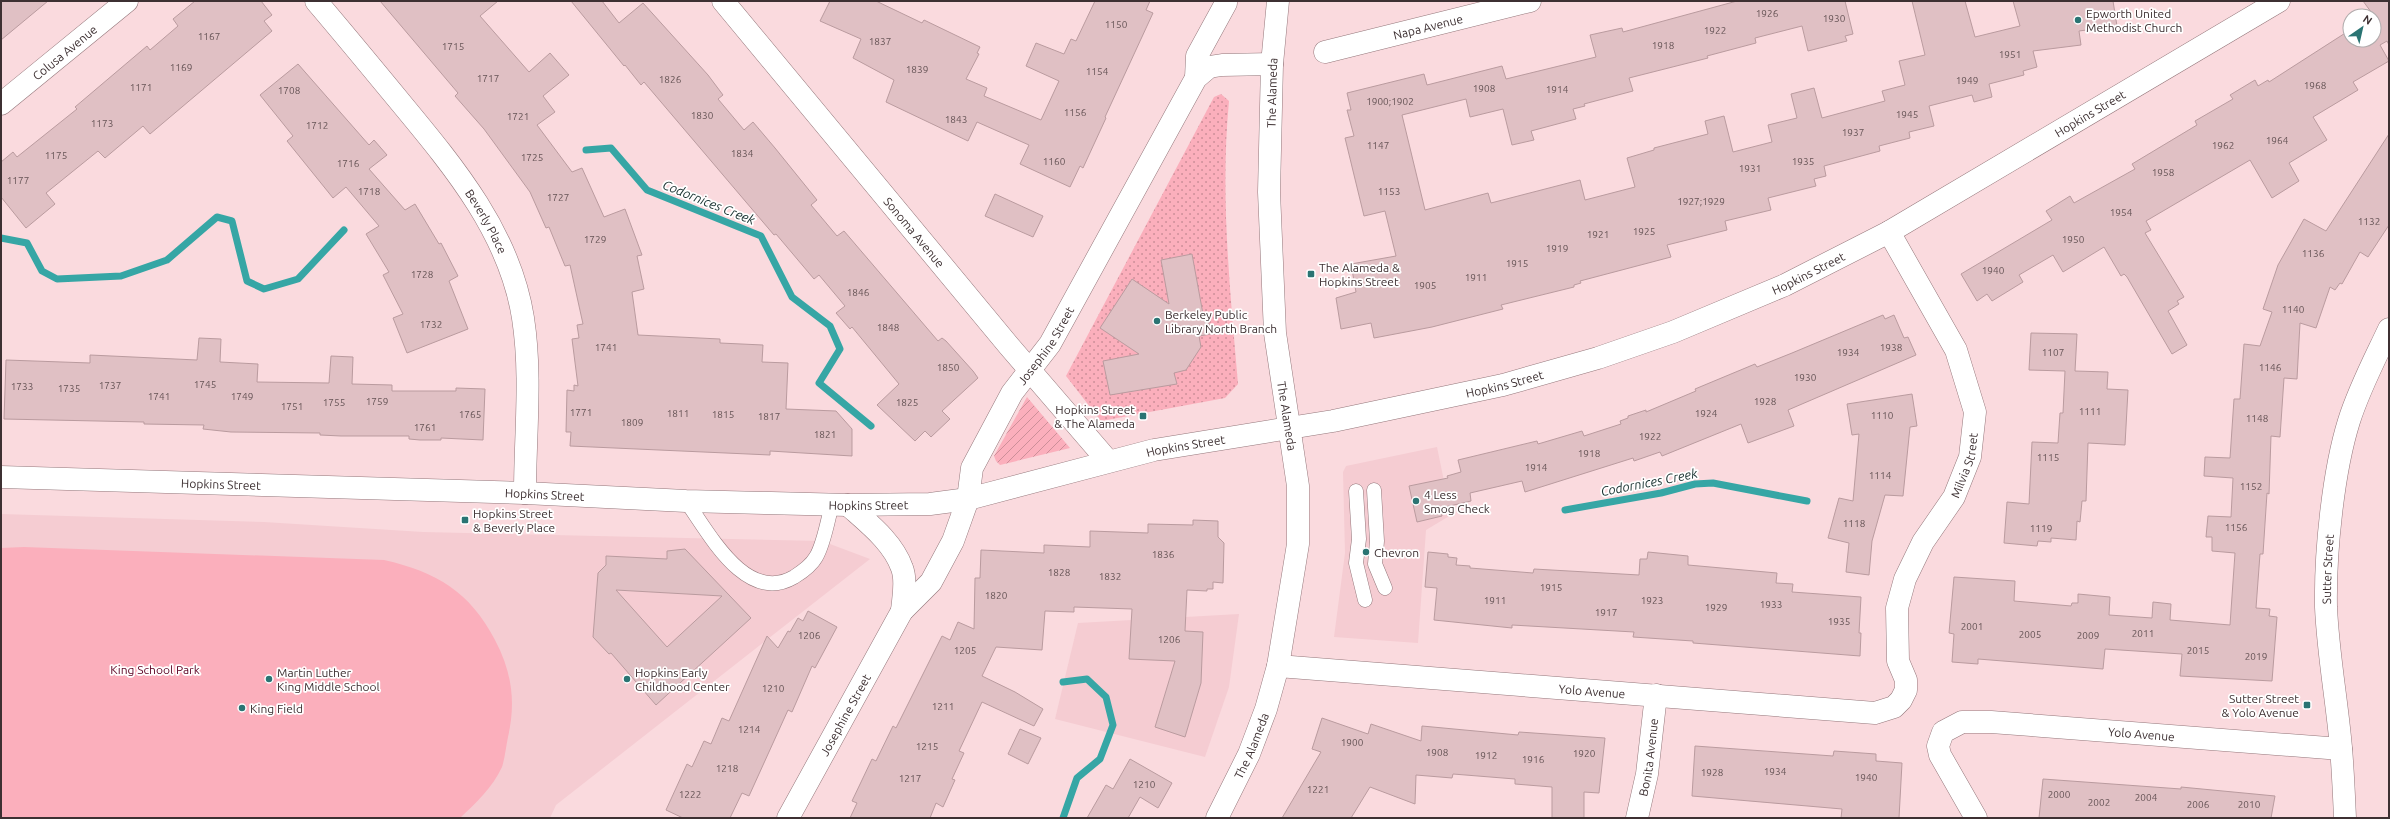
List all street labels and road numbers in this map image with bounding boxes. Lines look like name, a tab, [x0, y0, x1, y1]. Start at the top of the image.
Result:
street label: Napa Avenue	[1392, 12, 1464, 41]
street label: Colusa Avenue	[30, 22, 99, 82]
street label: The Alameda	[1264, 57, 1279, 128]
street label: Hopkins Street	[2052, 87, 2128, 139]
street label: Beverly Place	[463, 187, 510, 255]
street label: Sonoma Avenue	[882, 194, 947, 270]
street label: Hopkins Street	[1770, 249, 1847, 296]
street label: Josephine Street	[1015, 304, 1076, 387]
street label: Hopkins Street	[1464, 367, 1545, 399]
street label: The Alameda	[1275, 380, 1299, 452]
street label: Hopkins Street	[1145, 432, 1226, 458]
street label: Milvia Street	[1948, 432, 1979, 500]
street label: Hopkins Street	[181, 476, 261, 491]
street label: Hopkins Street	[505, 486, 585, 502]
street label: Hopkins Street	[828, 498, 909, 512]
street label: Sutter Street	[2319, 533, 2335, 604]
street label: Josephine Street	[817, 671, 873, 758]
street label: Yolo Avenue	[1558, 682, 1626, 700]
street label: The Alameda	[1231, 711, 1270, 781]
street label: Bonita Avenue	[1636, 717, 1660, 797]
street label: Yolo Avenue	[2108, 725, 2175, 743]

